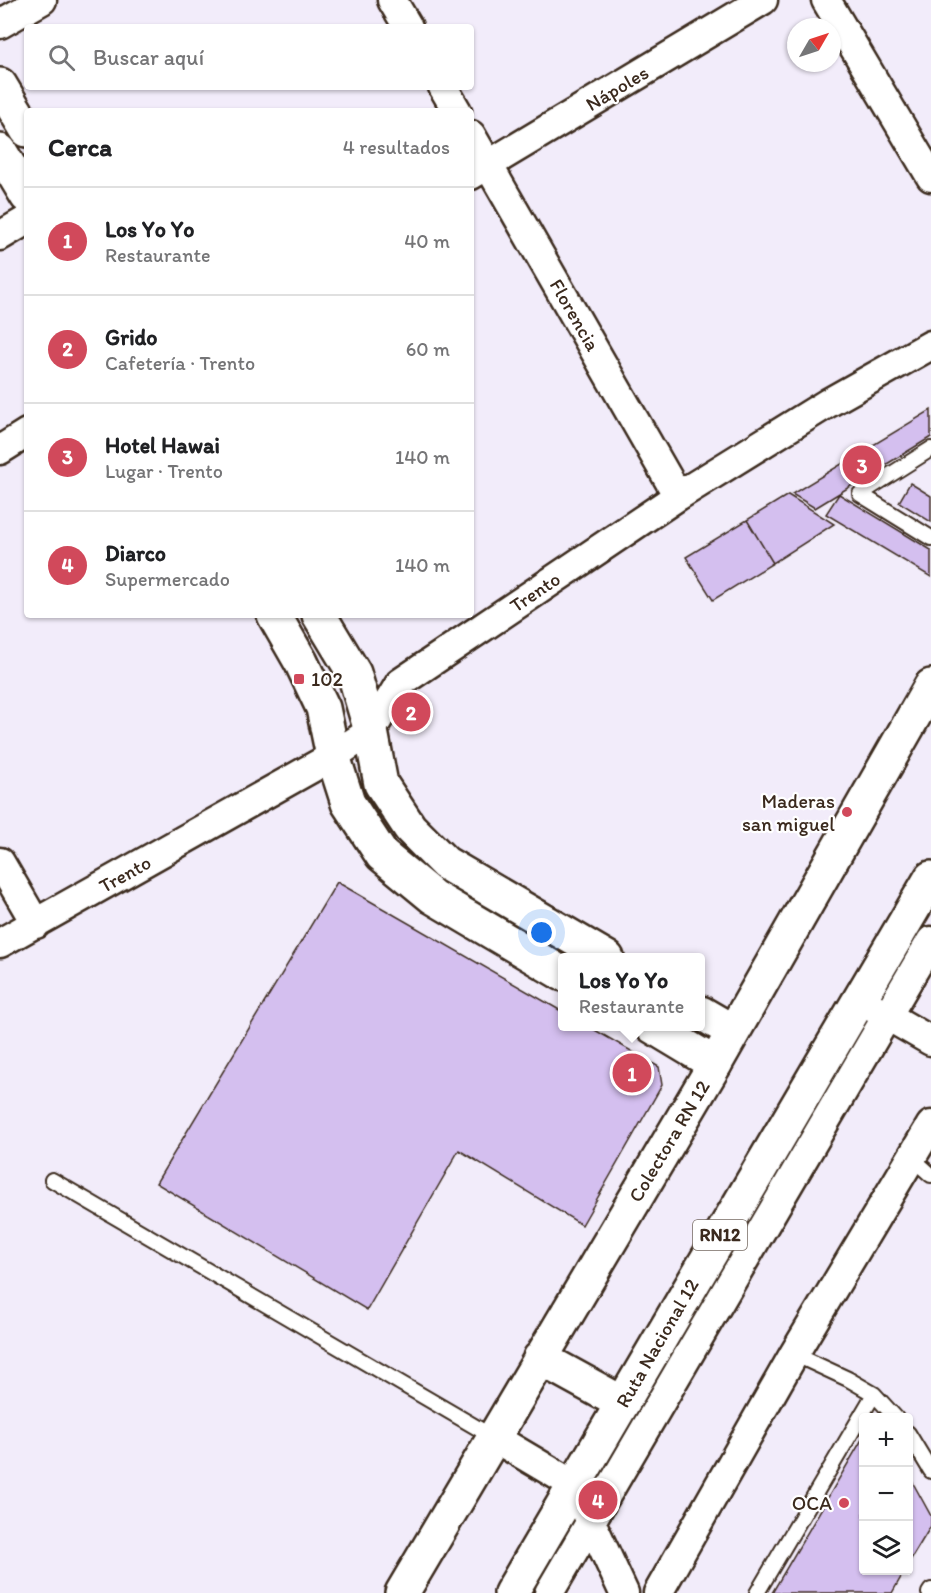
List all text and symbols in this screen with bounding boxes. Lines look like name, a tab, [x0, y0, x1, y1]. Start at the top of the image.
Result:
north arrow	[787, 18, 841, 72]
search box	[24, 24, 474, 90]
icon: search	[45, 41, 78, 74]
text: Buscar aquí	[93, 44, 204, 71]
street label: Nápoles	[581, 60, 653, 116]
text: Cerca	[48, 131, 112, 163]
text: 4 resultados	[343, 135, 450, 159]
text: Los Yo Yo	[105, 216, 194, 243]
text: 1	[63, 229, 72, 253]
text: 40 m	[404, 229, 450, 253]
text: Restaurante	[105, 243, 210, 267]
street label: Florencia	[545, 275, 606, 356]
text: Grido	[105, 324, 158, 351]
text: 2	[62, 337, 73, 361]
text: 60 m	[406, 337, 450, 361]
text: Cafetería · Trento	[105, 351, 255, 375]
text: Hotel Hawai	[105, 432, 220, 459]
pin: 3	[842, 442, 882, 488]
text: 3	[62, 445, 73, 469]
text: 140 m	[395, 445, 450, 469]
text: Lugar · Trento	[105, 459, 223, 483]
text: Diarco	[105, 540, 166, 567]
text: 4	[61, 553, 74, 577]
text: 140 m	[395, 553, 450, 577]
text: Supermercado	[105, 567, 230, 591]
street label: Trento	[505, 567, 565, 617]
place label: 102	[311, 667, 344, 691]
marker: 102	[292, 672, 306, 686]
pin: 2	[392, 690, 430, 734]
place label: Maderas san miguel	[742, 789, 835, 836]
marker: Maderas san miguel	[840, 805, 854, 819]
street label: Trento	[95, 850, 155, 898]
your location	[527, 918, 556, 947]
popup	[558, 953, 705, 1031]
text: Los Yo Yo	[579, 967, 668, 994]
text: Restaurante	[579, 994, 684, 1018]
pin: 1	[612, 1050, 652, 1096]
street label: Colectora RN 12	[623, 1075, 715, 1206]
road number: RN12	[693, 1220, 747, 1250]
street label: Ruta Nacional 12	[610, 1274, 704, 1412]
map controls	[859, 1413, 913, 1575]
button: +	[859, 1413, 913, 1467]
button: −	[859, 1467, 913, 1521]
pin: 4	[578, 1478, 618, 1522]
place label: OCA	[792, 1491, 832, 1515]
marker: OCA	[837, 1496, 851, 1510]
button: layers	[859, 1521, 913, 1575]

